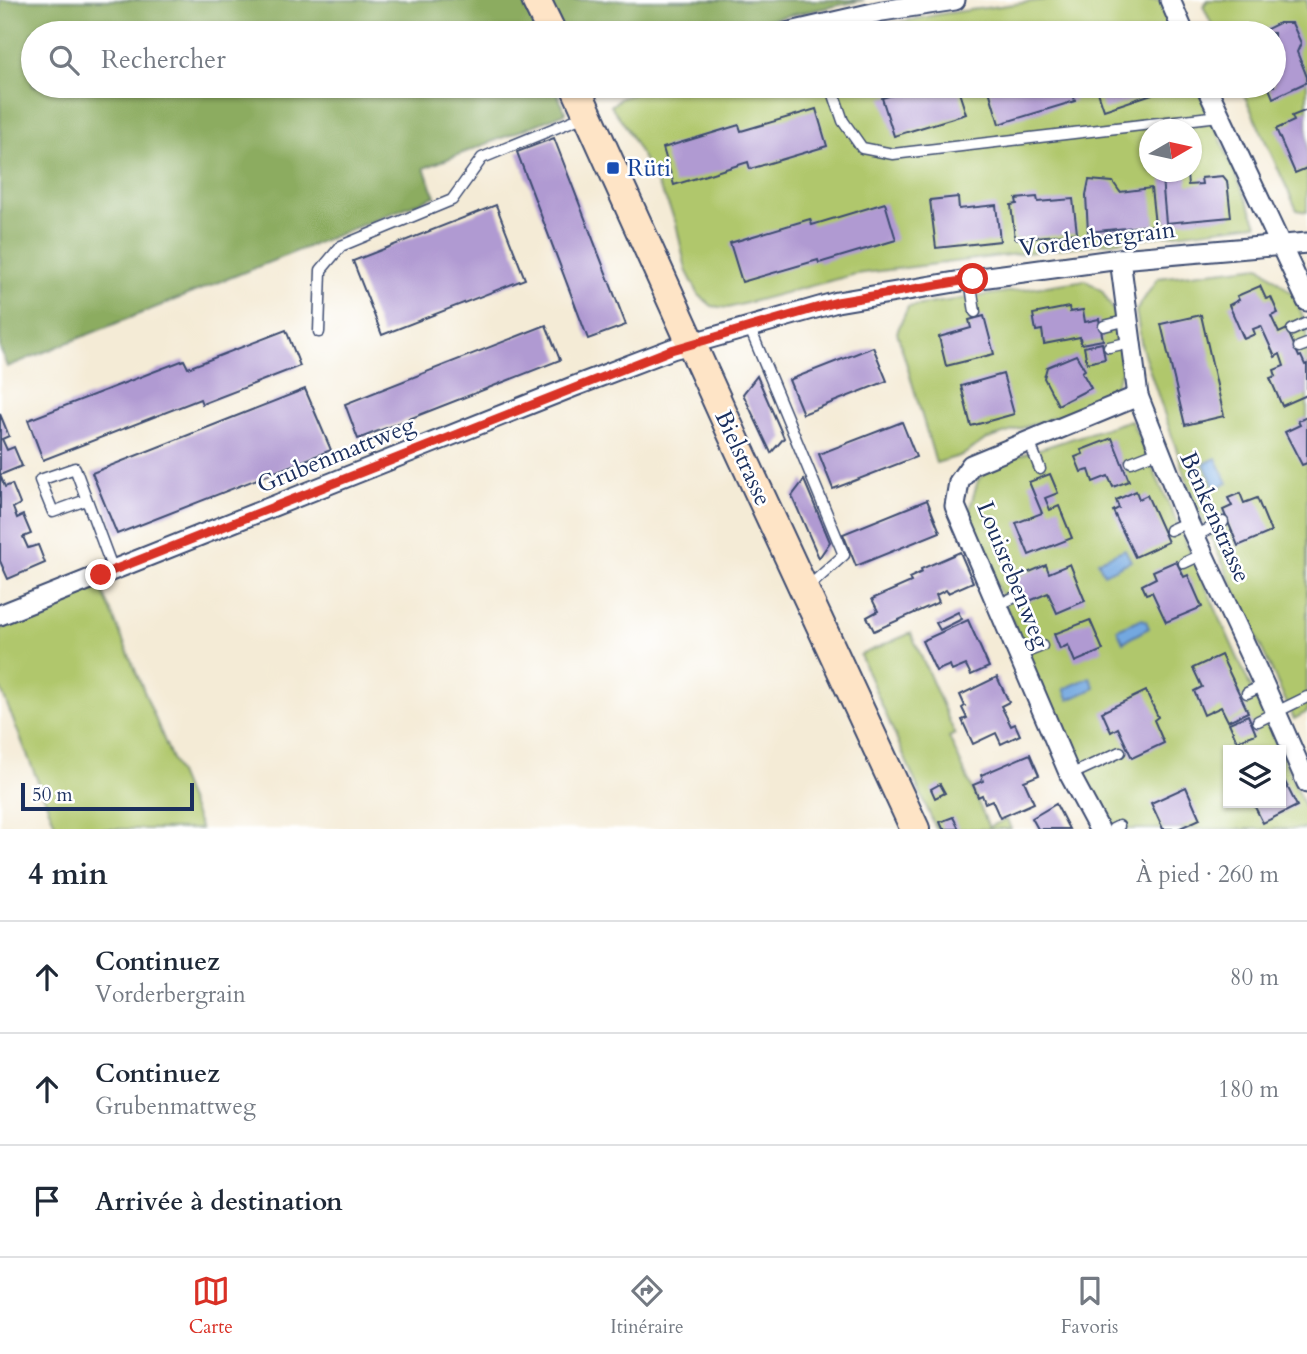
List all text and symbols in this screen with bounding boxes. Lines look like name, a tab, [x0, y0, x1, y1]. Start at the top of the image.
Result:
search box	[21, 21, 1286, 98]
icon: search	[45, 41, 83, 79]
text: Rechercher	[101, 42, 226, 77]
north arrow	[1139, 119, 1202, 182]
place label: Rüti	[627, 152, 671, 185]
marker: Rüti	[605, 160, 621, 176]
street label: Vorderbergrain	[1017, 213, 1177, 265]
route start	[957, 263, 988, 294]
street label: Bielstrasse	[707, 405, 779, 511]
street label: Grubenmattweg	[252, 408, 420, 502]
street label: Benkenstrasse	[1171, 446, 1259, 588]
street label: Louisrebenweg	[968, 496, 1058, 654]
route end	[85, 559, 116, 590]
map controls	[1223, 745, 1286, 808]
button: layers	[1223, 745, 1286, 808]
scale bar	[21, 780, 194, 812]
text: 50 m	[32, 782, 73, 808]
text: 4 min	[28, 854, 108, 895]
text: À pied · 260 m	[1136, 859, 1279, 890]
text: Continuez	[95, 944, 220, 979]
icon: ahead	[28, 958, 66, 996]
text: 80 m	[1230, 962, 1279, 993]
text: Vorderbergrain	[95, 979, 246, 1010]
text: Continuez	[95, 1056, 220, 1091]
icon: ahead	[28, 1070, 66, 1108]
text: 180 m	[1218, 1074, 1279, 1105]
text: Grubenmattweg	[95, 1091, 256, 1122]
icon: arrive	[28, 1182, 66, 1220]
text: Arrivée à destination	[95, 1184, 343, 1219]
tab: Carte	[189, 1272, 233, 1340]
tab: Itinéraire	[610, 1272, 684, 1340]
tab: Favoris	[1061, 1272, 1118, 1340]

